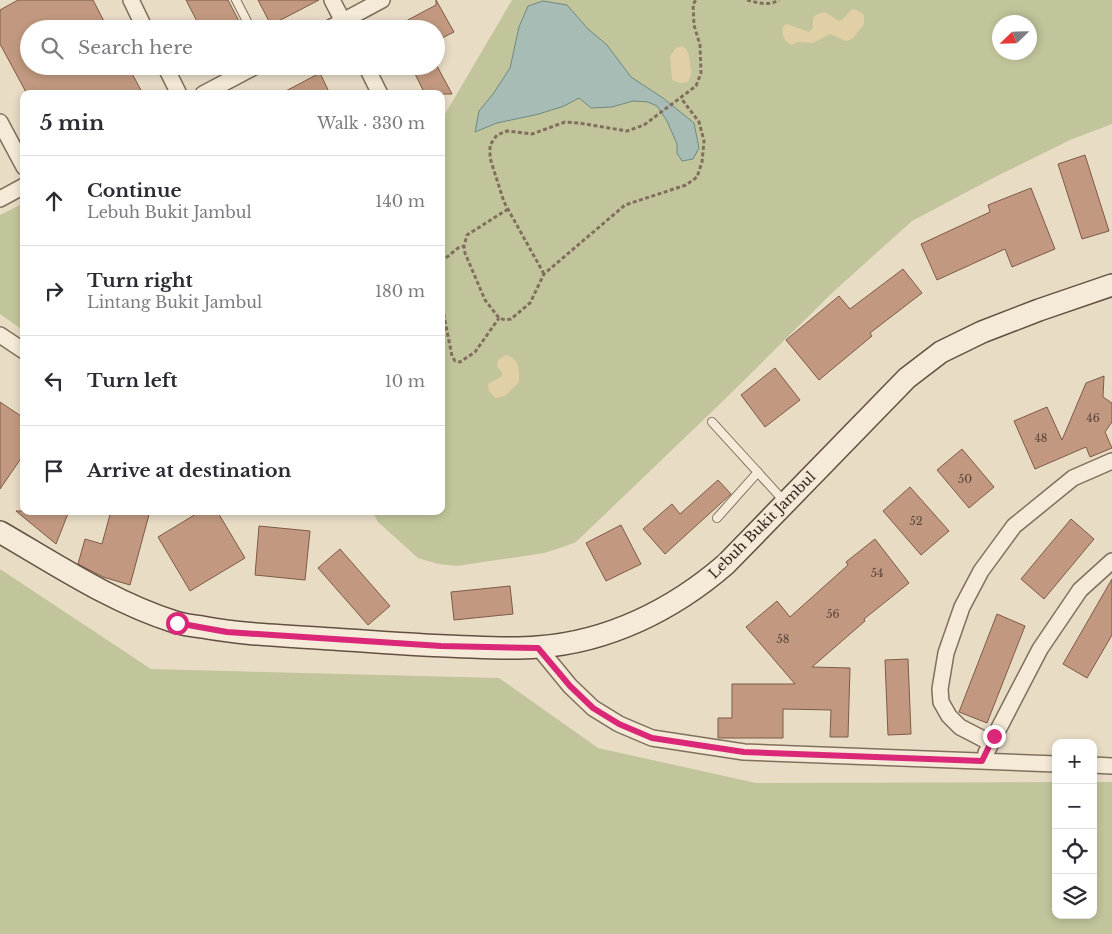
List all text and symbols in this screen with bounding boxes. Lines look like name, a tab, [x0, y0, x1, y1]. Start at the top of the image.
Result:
north arrow	[992, 15, 1037, 60]
search box	[20, 20, 445, 75]
icon: search	[38, 34, 66, 62]
text: Search here	[78, 36, 193, 59]
text: 5 min	[40, 110, 104, 136]
text: Walk · 330 m	[317, 113, 425, 133]
text: Continue	[87, 179, 182, 202]
icon: ahead	[40, 187, 68, 215]
text: 140 m	[375, 191, 425, 211]
text: Lebuh Bukit Jambul	[87, 202, 252, 222]
text: Turn right	[87, 269, 193, 292]
icon: right	[40, 277, 68, 305]
text: 180 m	[375, 281, 425, 301]
text: Lintang Bukit Jambul	[87, 292, 262, 312]
icon: left	[40, 367, 68, 395]
text: Turn left	[87, 369, 178, 392]
text: 10 m	[385, 371, 425, 391]
house number: 46	[1086, 411, 1100, 425]
house number: 48	[1034, 431, 1048, 445]
icon: arrive	[40, 457, 68, 485]
text: Arrive at destination	[87, 459, 291, 482]
street label: Lebuh Bukit Jambul	[705, 467, 820, 582]
house number: 50	[958, 472, 972, 486]
house number: 52	[909, 514, 923, 528]
house number: 54	[871, 566, 883, 580]
house number: 56	[826, 607, 840, 621]
route start	[166, 612, 189, 635]
house number: 58	[777, 632, 789, 646]
route end	[983, 725, 1006, 748]
map controls	[1052, 739, 1097, 919]
button: +	[1052, 739, 1097, 784]
button: −	[1052, 784, 1097, 829]
button: locate	[1052, 829, 1097, 874]
button: layers	[1052, 874, 1097, 919]

